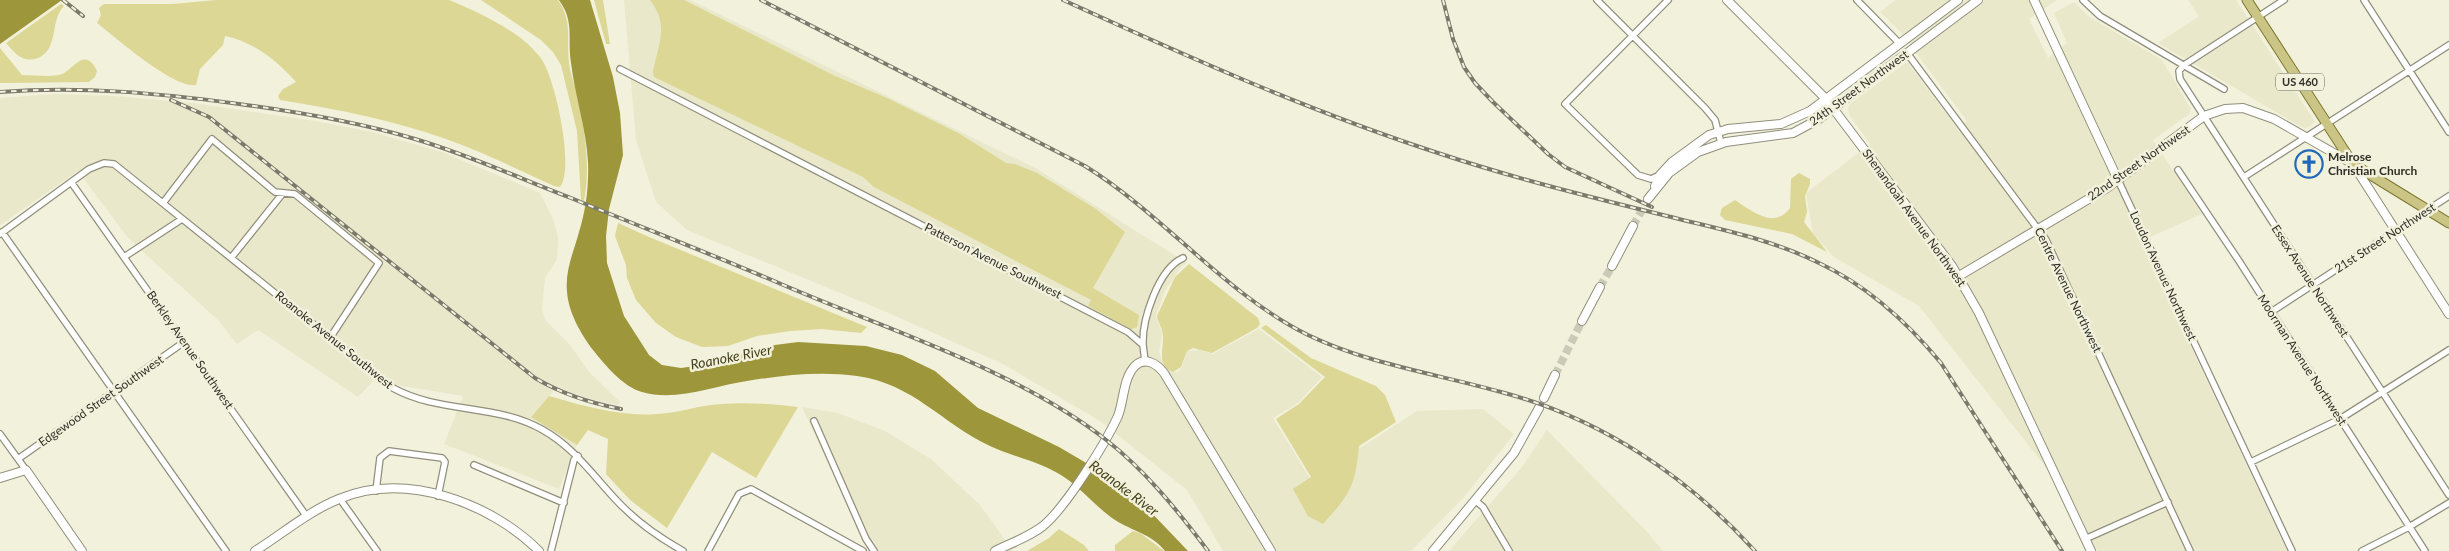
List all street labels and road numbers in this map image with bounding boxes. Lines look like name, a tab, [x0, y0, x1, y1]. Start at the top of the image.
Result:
street label: 24th Street Northwest	[1806, 46, 1912, 129]
road number: US 460	[2276, 74, 2324, 90]
street label: 22nd Street Northwest	[2085, 121, 2193, 204]
street label: Shenandoah Avenue Northwest	[1859, 146, 1970, 290]
street label: 21st Street Northwest	[2331, 199, 2439, 276]
street label: Loudon Avenue Northwest	[2127, 209, 2200, 344]
street label: Patterson Avenue Southwest	[922, 219, 1065, 302]
street label: Essex Avenue Northwest	[2268, 222, 2353, 340]
street label: Centre Avenue Northwest	[2032, 225, 2106, 355]
street label: Berkley Avenue Southwest	[144, 288, 237, 412]
street label: Roanoke Avenue Southwest	[272, 288, 397, 392]
street label: Moorman Avenue Northwest	[2254, 291, 2351, 429]
street label: Edgewood Street Southwest	[35, 351, 167, 450]

